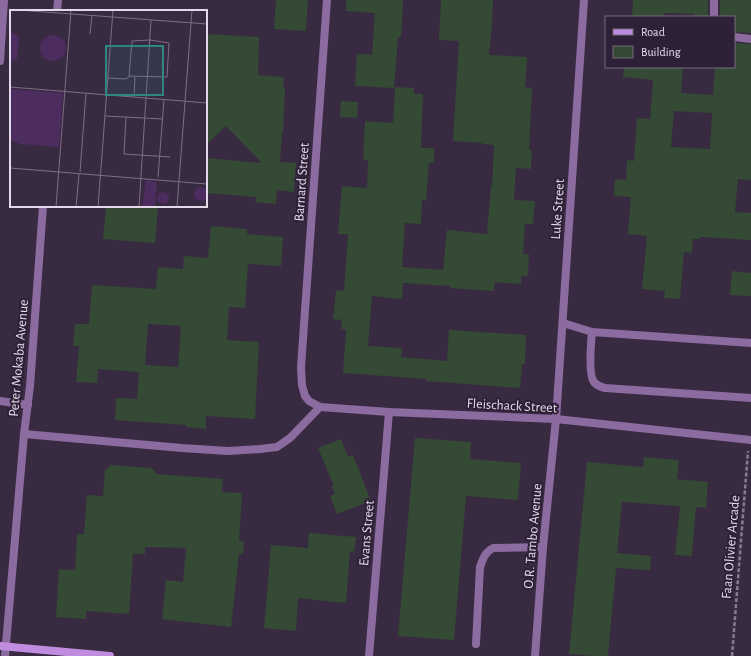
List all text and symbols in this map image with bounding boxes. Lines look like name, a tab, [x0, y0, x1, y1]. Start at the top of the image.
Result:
inset map	[10, 10, 207, 207]
legend	[605, 16, 735, 68]
text: Road	[641, 26, 665, 38]
text: Building	[641, 46, 681, 58]
street label: Barnard Street	[292, 142, 312, 222]
street label: Luke Street	[549, 178, 567, 240]
street label: Peter Mokaba Avenue	[7, 299, 31, 417]
street label: Fleischack Street	[466, 397, 558, 415]
street label: O.R. Tambo Avenue	[521, 483, 545, 589]
street label: Faan Olivier Arcade	[719, 495, 743, 600]
street label: Evans Street	[357, 499, 377, 567]

